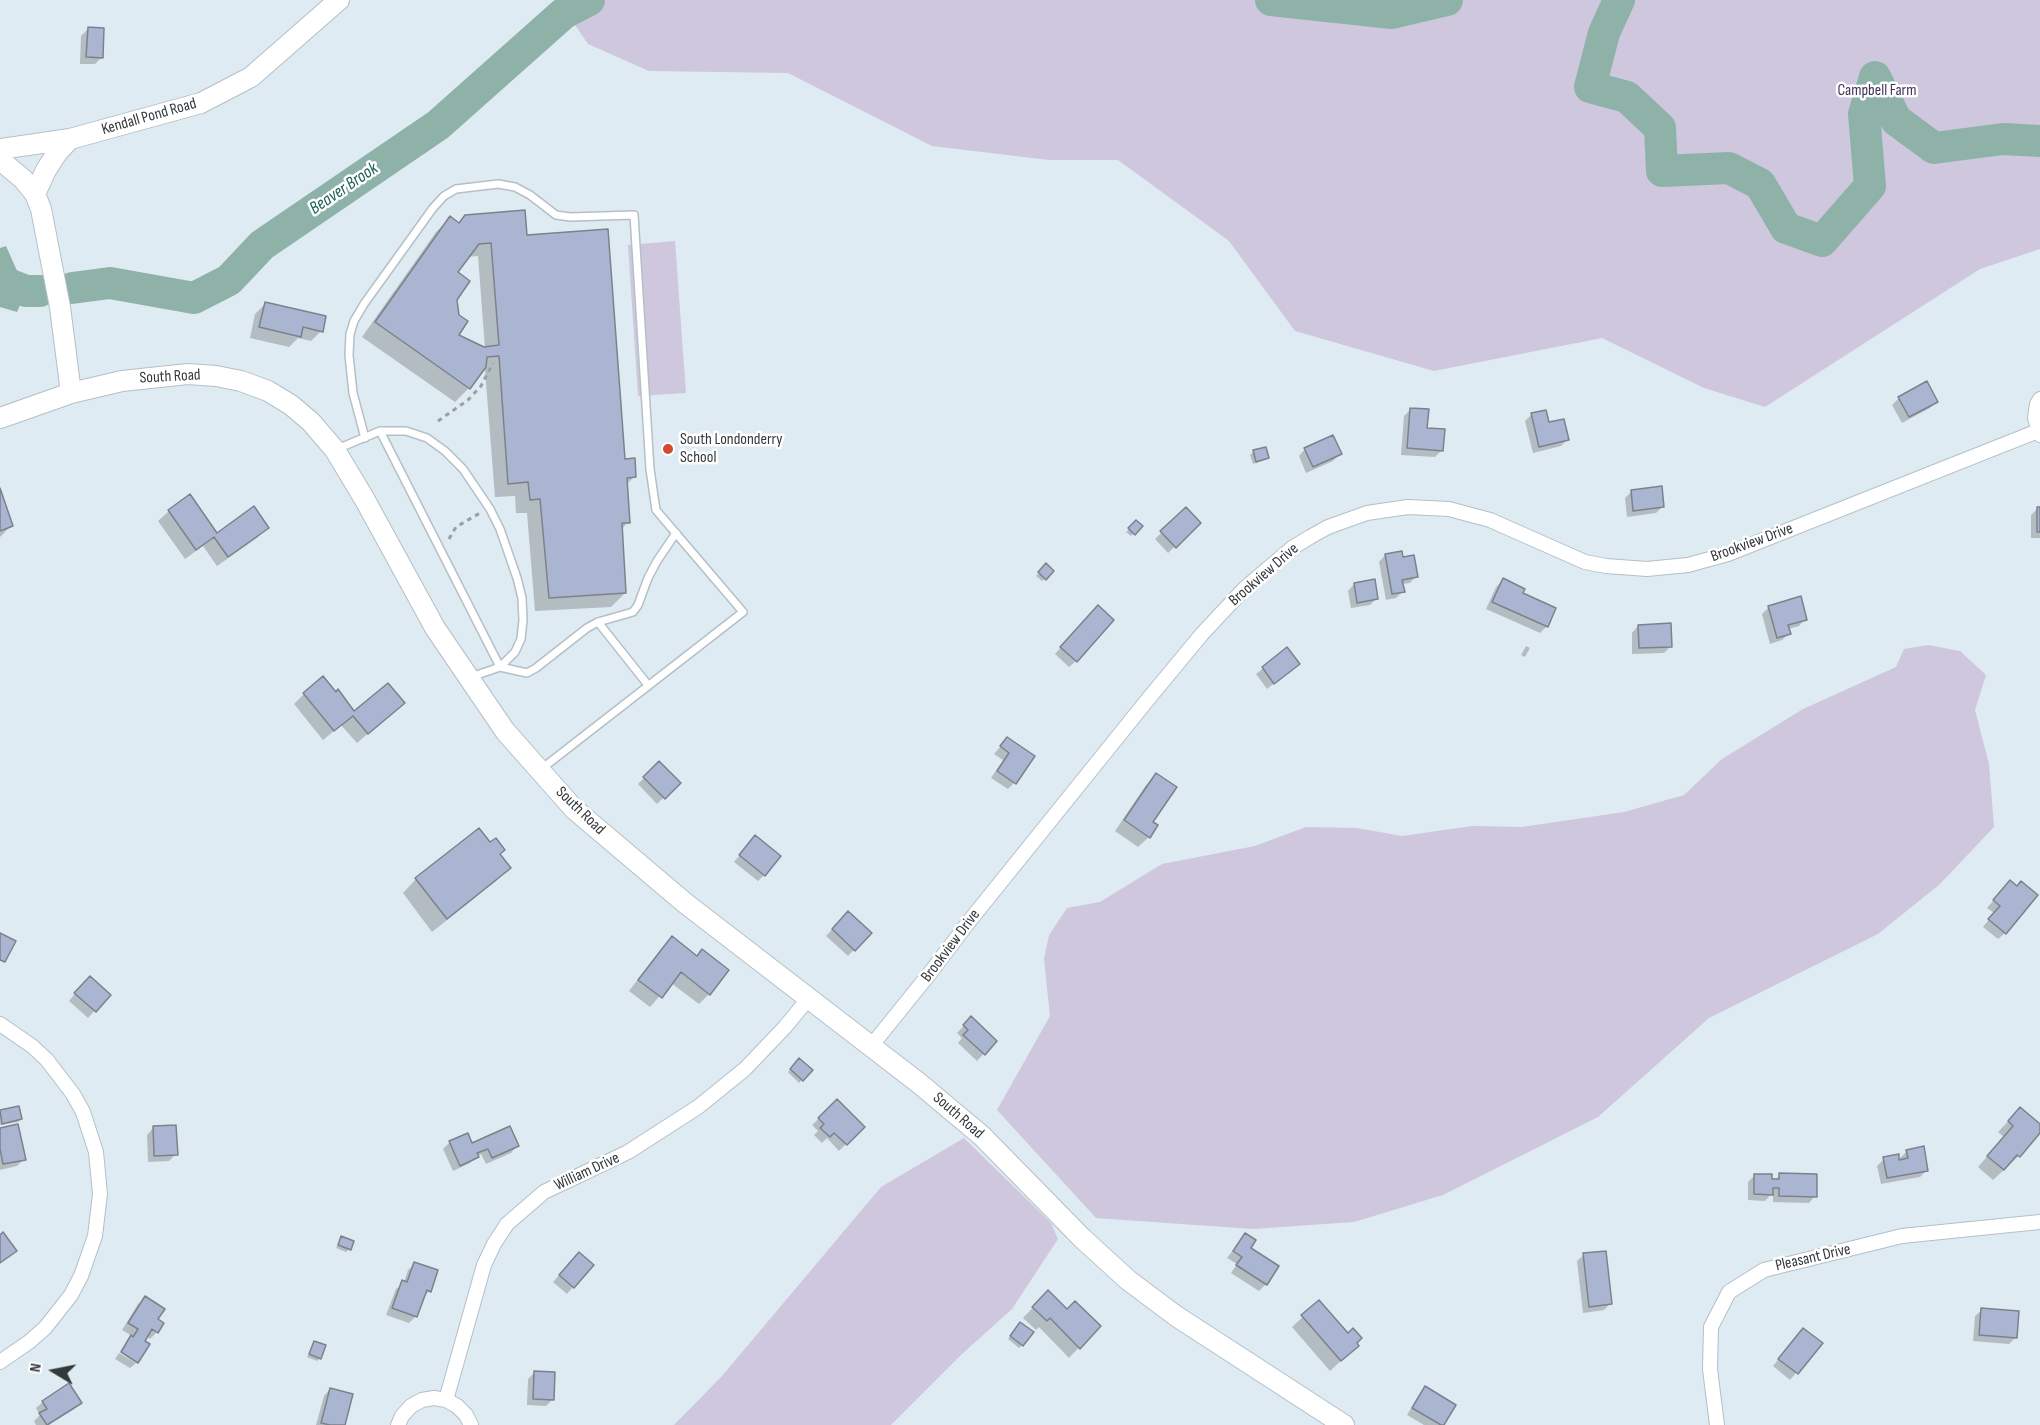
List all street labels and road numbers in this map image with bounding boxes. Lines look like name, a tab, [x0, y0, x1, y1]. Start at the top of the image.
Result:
street label: Kendall Pond Road	[99, 94, 199, 140]
street label: South Road	[139, 366, 201, 388]
street label: Brookview Drive	[1708, 519, 1796, 567]
street label: Brookview Drive	[1225, 540, 1303, 610]
street label: South Road	[551, 783, 609, 839]
street label: Brookview Drive	[917, 906, 985, 986]
street label: South Road	[929, 1089, 987, 1143]
street label: William Drive	[551, 1149, 623, 1195]
street label: Pleasant Drive	[1774, 1240, 1852, 1276]

